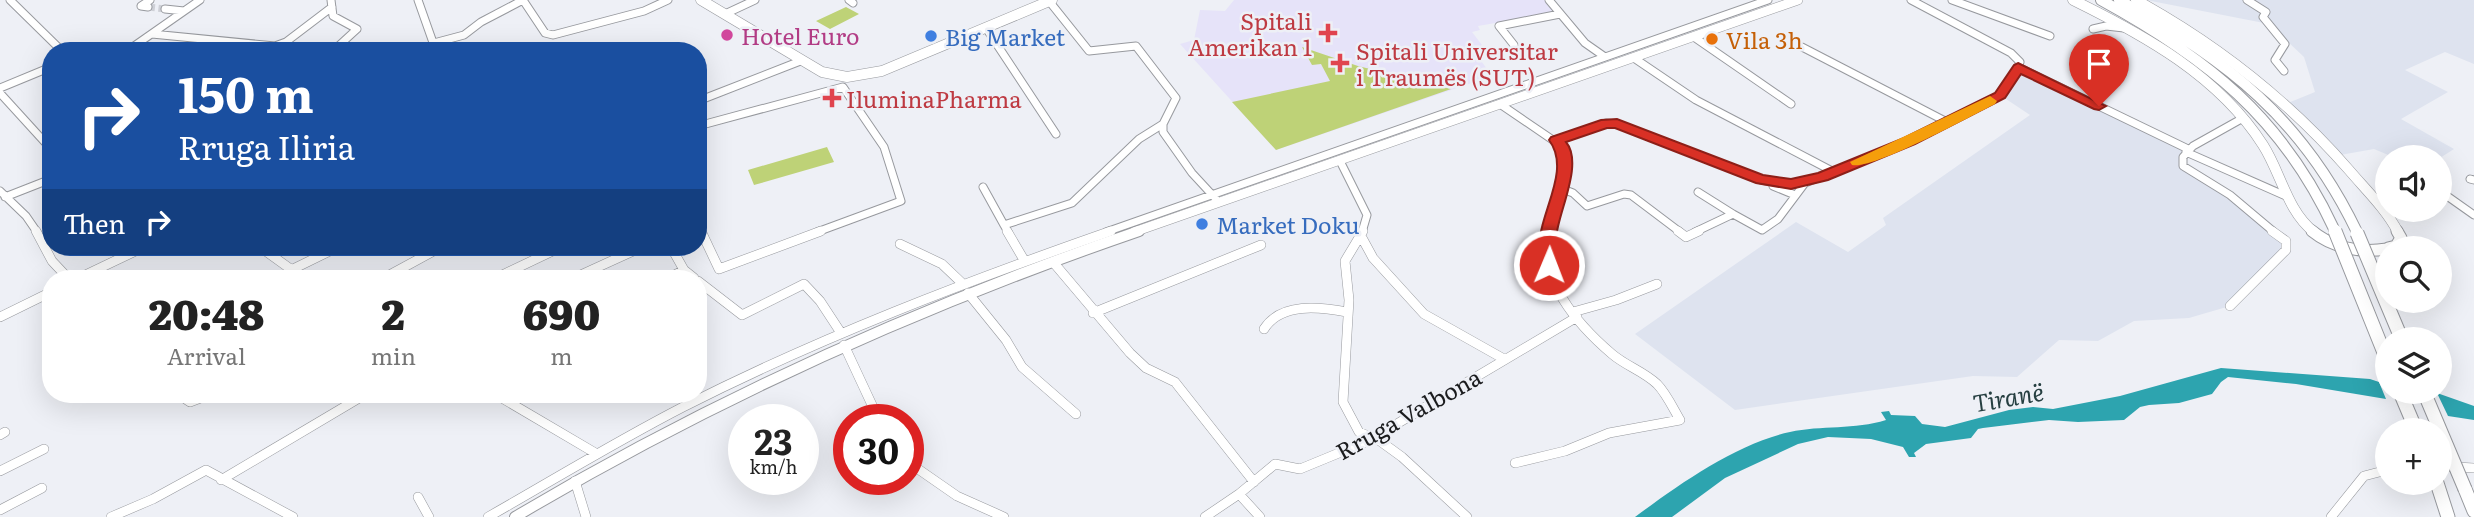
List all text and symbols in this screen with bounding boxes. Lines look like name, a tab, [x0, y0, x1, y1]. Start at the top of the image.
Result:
place label: Spitali Amerikan 1	[1188, 3, 1312, 63]
place label: Hotel Euro	[741, 18, 859, 52]
place label: Big Market	[945, 19, 1066, 53]
place label: Vila 3h	[1726, 22, 1803, 56]
marker: Spitali Amerikan 1	[1318, 23, 1338, 43]
marker: Hotel Euro	[719, 27, 735, 43]
marker: Big Market	[923, 28, 939, 44]
marker: Vila 3h	[1704, 31, 1720, 47]
place label: Spitali Universitar i Traumës (SUT)	[1356, 33, 1558, 93]
pin	[2069, 34, 2129, 106]
icon: arrive	[2080, 45, 2118, 83]
marker: Spitali Universitar i Traumës (SUT)	[1330, 53, 1350, 73]
text: 150 m	[178, 55, 314, 128]
icon: right	[63, 70, 154, 161]
place label: IluminaPharma	[846, 81, 1022, 115]
marker: IluminaPharma	[824, 90, 840, 106]
text: Rruga Iliria	[178, 122, 355, 170]
map controls	[2375, 145, 2452, 495]
button: sound	[2375, 145, 2452, 222]
text: Then	[63, 203, 125, 242]
icon: right	[139, 203, 177, 241]
place label: Market Doku	[1216, 207, 1360, 241]
marker: Market Doku	[1194, 216, 1210, 232]
position arrow	[1512, 228, 1586, 302]
button: search	[2375, 236, 2452, 313]
text: 20:48	[149, 281, 264, 343]
text: 2	[382, 281, 405, 343]
text: 690	[523, 281, 600, 343]
button: layers	[2375, 327, 2452, 404]
text: Arrival	[167, 338, 246, 372]
text: min	[371, 338, 416, 372]
text: m	[550, 338, 573, 372]
street label: Rruga Valbona	[1329, 359, 1488, 467]
water label: Tiranë	[1970, 373, 2046, 419]
speed limit sign: 30	[833, 404, 924, 495]
text: 23	[754, 414, 793, 466]
button: +	[2375, 418, 2452, 495]
text: km/h	[750, 453, 797, 480]

